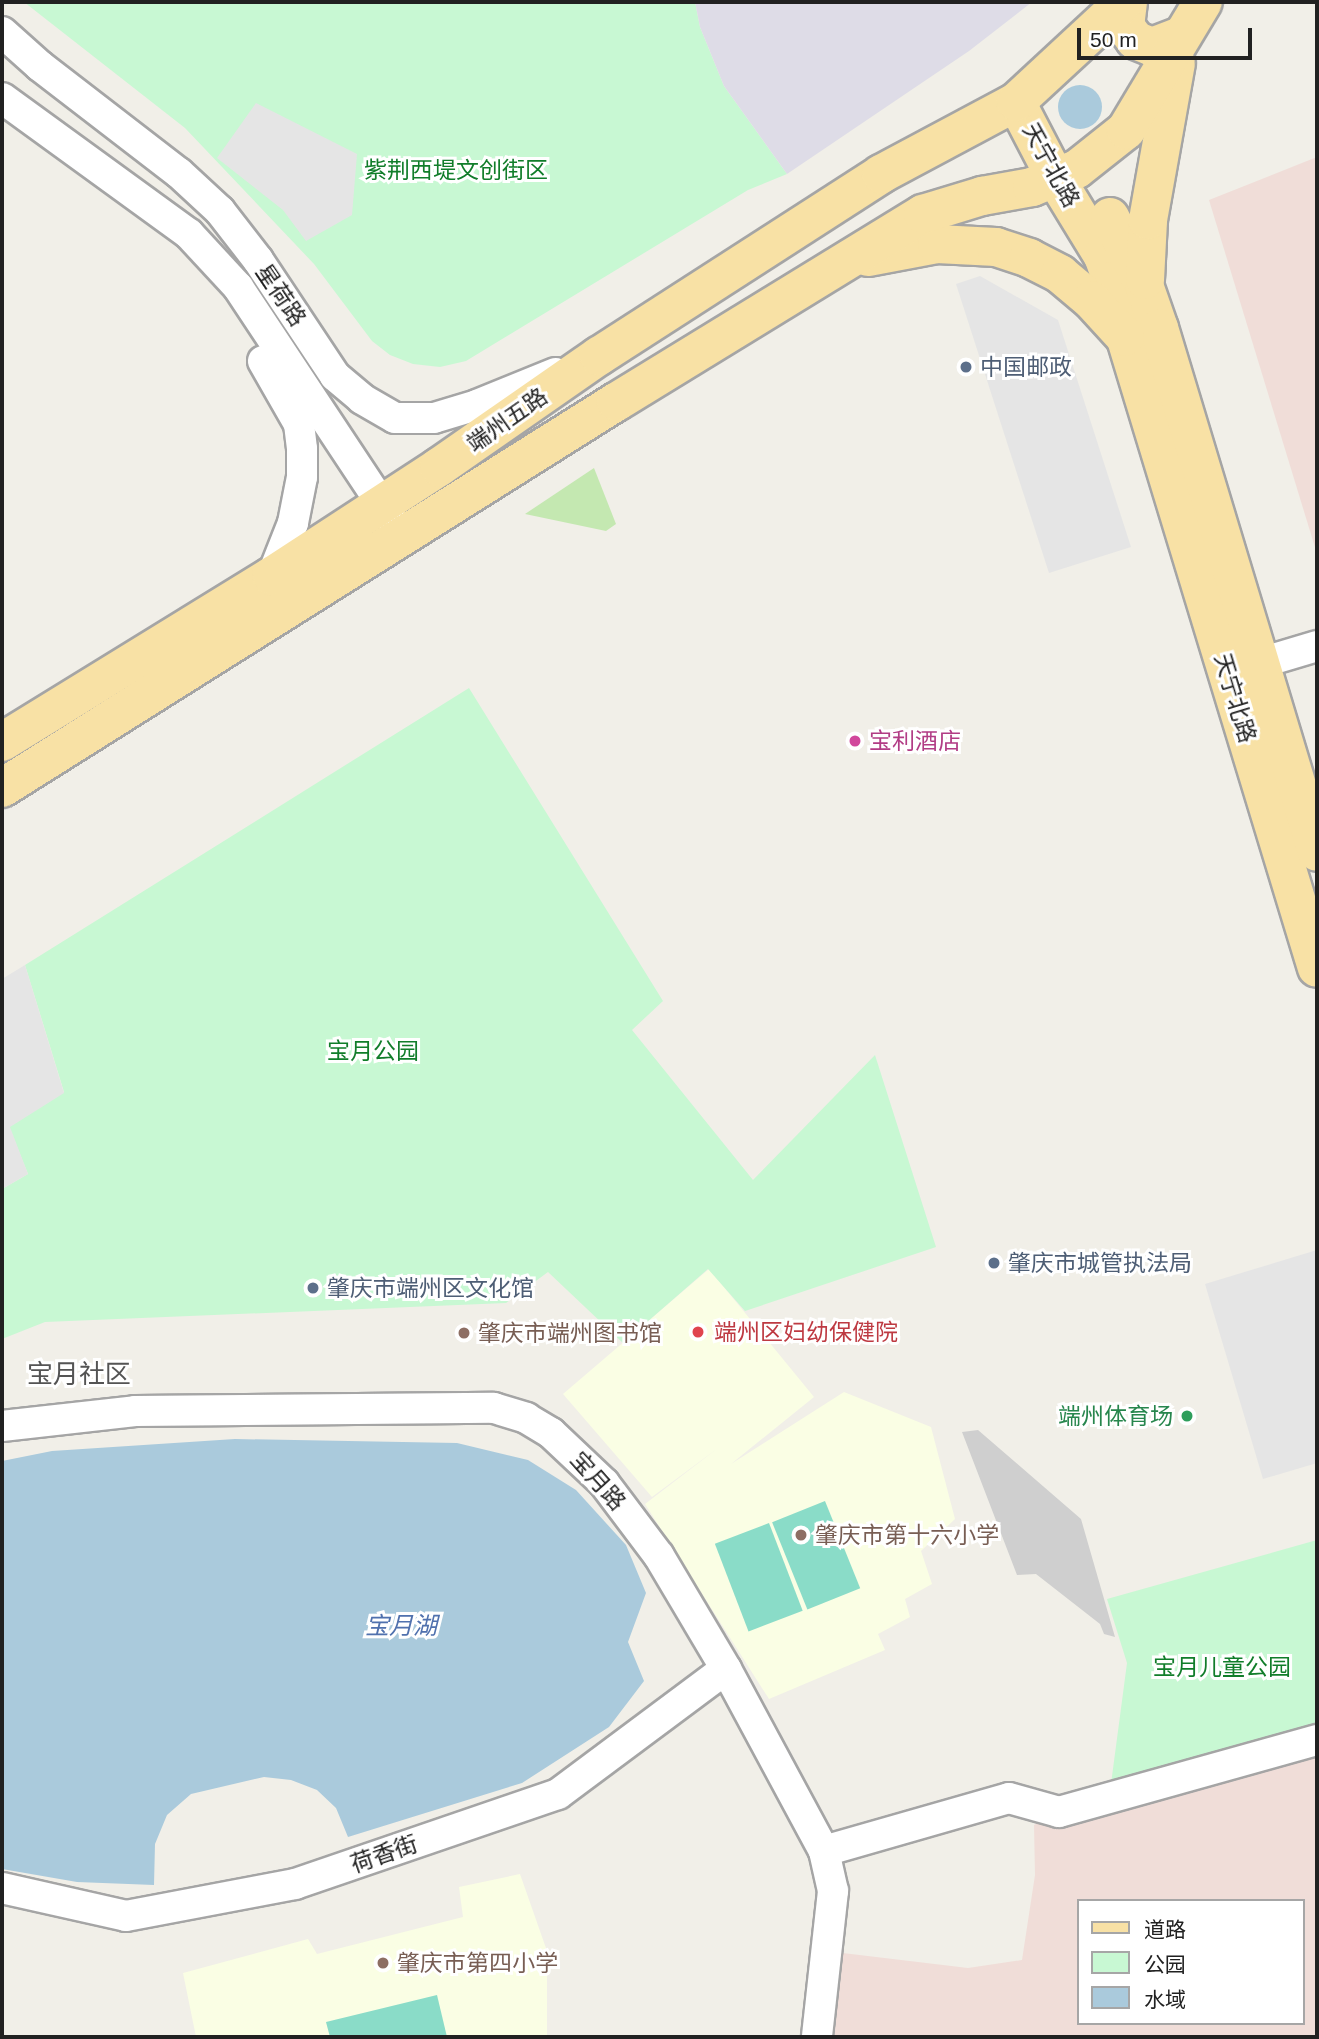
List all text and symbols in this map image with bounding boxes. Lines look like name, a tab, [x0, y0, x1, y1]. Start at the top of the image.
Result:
scale bar	[1081, 14, 1256, 58]
text: 50 m	[1090, 28, 1137, 51]
street label: 天宁北路	[1017, 118, 1085, 212]
park label: 紫荆西堤文创街区	[364, 156, 548, 184]
street label: 星荷路	[250, 259, 312, 331]
place label: 中国邮政	[980, 353, 1072, 381]
marker: 中国邮政	[958, 359, 974, 375]
street label: 端州五路	[461, 382, 553, 458]
street label: 天宁北路	[1208, 650, 1262, 746]
place label: 宝利酒店	[869, 727, 961, 755]
marker: 宝利酒店	[847, 733, 863, 749]
park label: 宝月公园	[327, 1037, 419, 1065]
place label: 肇庆市城管执法局	[1008, 1249, 1192, 1277]
marker: 肇庆市城管执法局	[986, 1255, 1002, 1271]
place label: 肇庆市端州区文化馆	[327, 1274, 534, 1302]
marker: 肇庆市端州区文化馆	[305, 1280, 321, 1296]
place label: 端州区妇幼保健院	[714, 1318, 898, 1346]
place label: 肇庆市端州图书馆	[478, 1319, 662, 1347]
marker: 端州区妇幼保健院	[688, 1322, 708, 1342]
marker: 肇庆市端州图书馆	[456, 1325, 472, 1341]
district label: 宝月社区	[27, 1359, 131, 1391]
place label: 端州体育场	[1058, 1402, 1173, 1430]
marker: 端州体育场	[1179, 1408, 1195, 1424]
street label: 宝月路	[565, 1446, 631, 1516]
place label: 肇庆市第十六小学	[815, 1521, 999, 1549]
marker: 肇庆市第十六小学	[793, 1527, 809, 1543]
water label: 宝月湖	[365, 1612, 437, 1640]
park label: 宝月儿童公园	[1153, 1653, 1291, 1681]
street label: 荷香街	[347, 1830, 421, 1878]
legend	[1078, 1899, 1305, 2025]
text: 道路	[1144, 1918, 1186, 1941]
place label: 肇庆市第四小学	[397, 1949, 558, 1977]
text: 公园	[1144, 1953, 1186, 1976]
marker: 肇庆市第四小学	[375, 1955, 391, 1971]
text: 水域	[1144, 1988, 1186, 2011]

